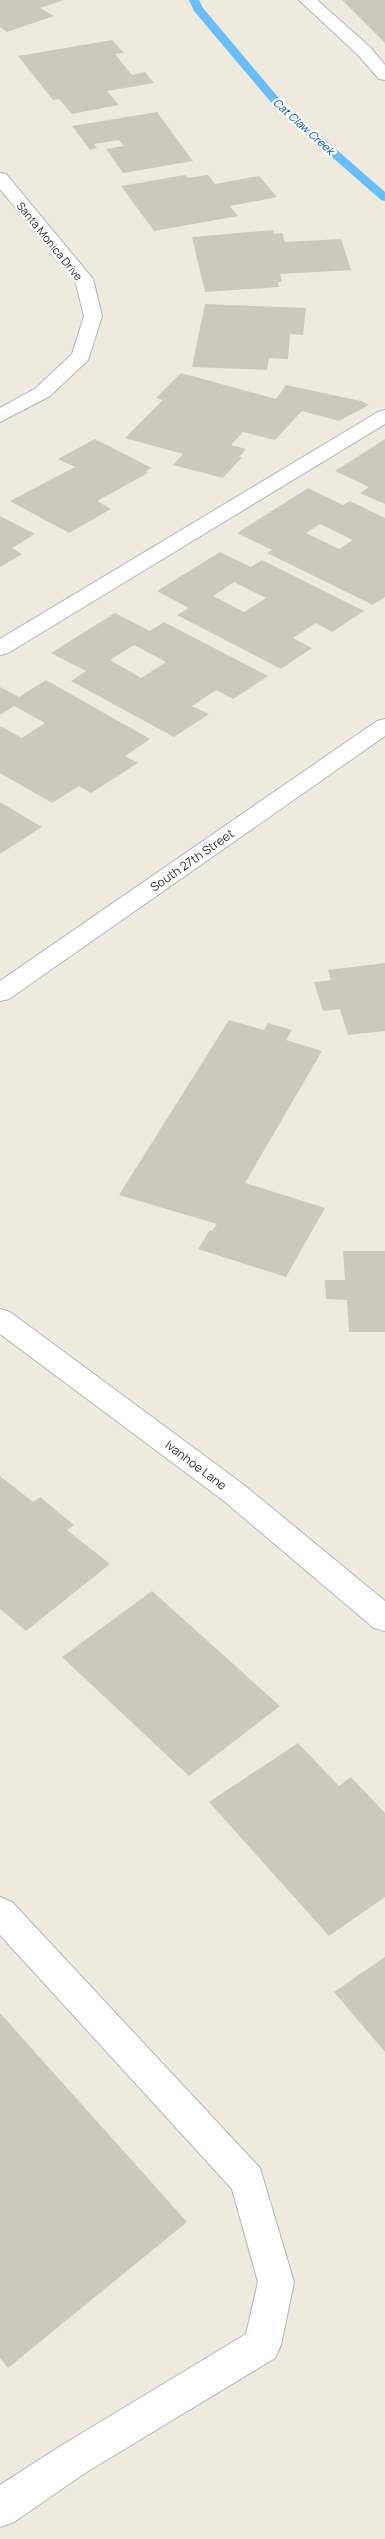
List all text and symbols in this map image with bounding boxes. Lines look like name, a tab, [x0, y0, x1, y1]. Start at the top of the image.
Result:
water label: Cat Claw Creek	[270, 94, 339, 159]
street label: Santa Monica Drive	[14, 199, 87, 284]
street label: South 27th Street	[147, 825, 237, 895]
street label: Ivanhoe Lane	[162, 1436, 230, 1494]

